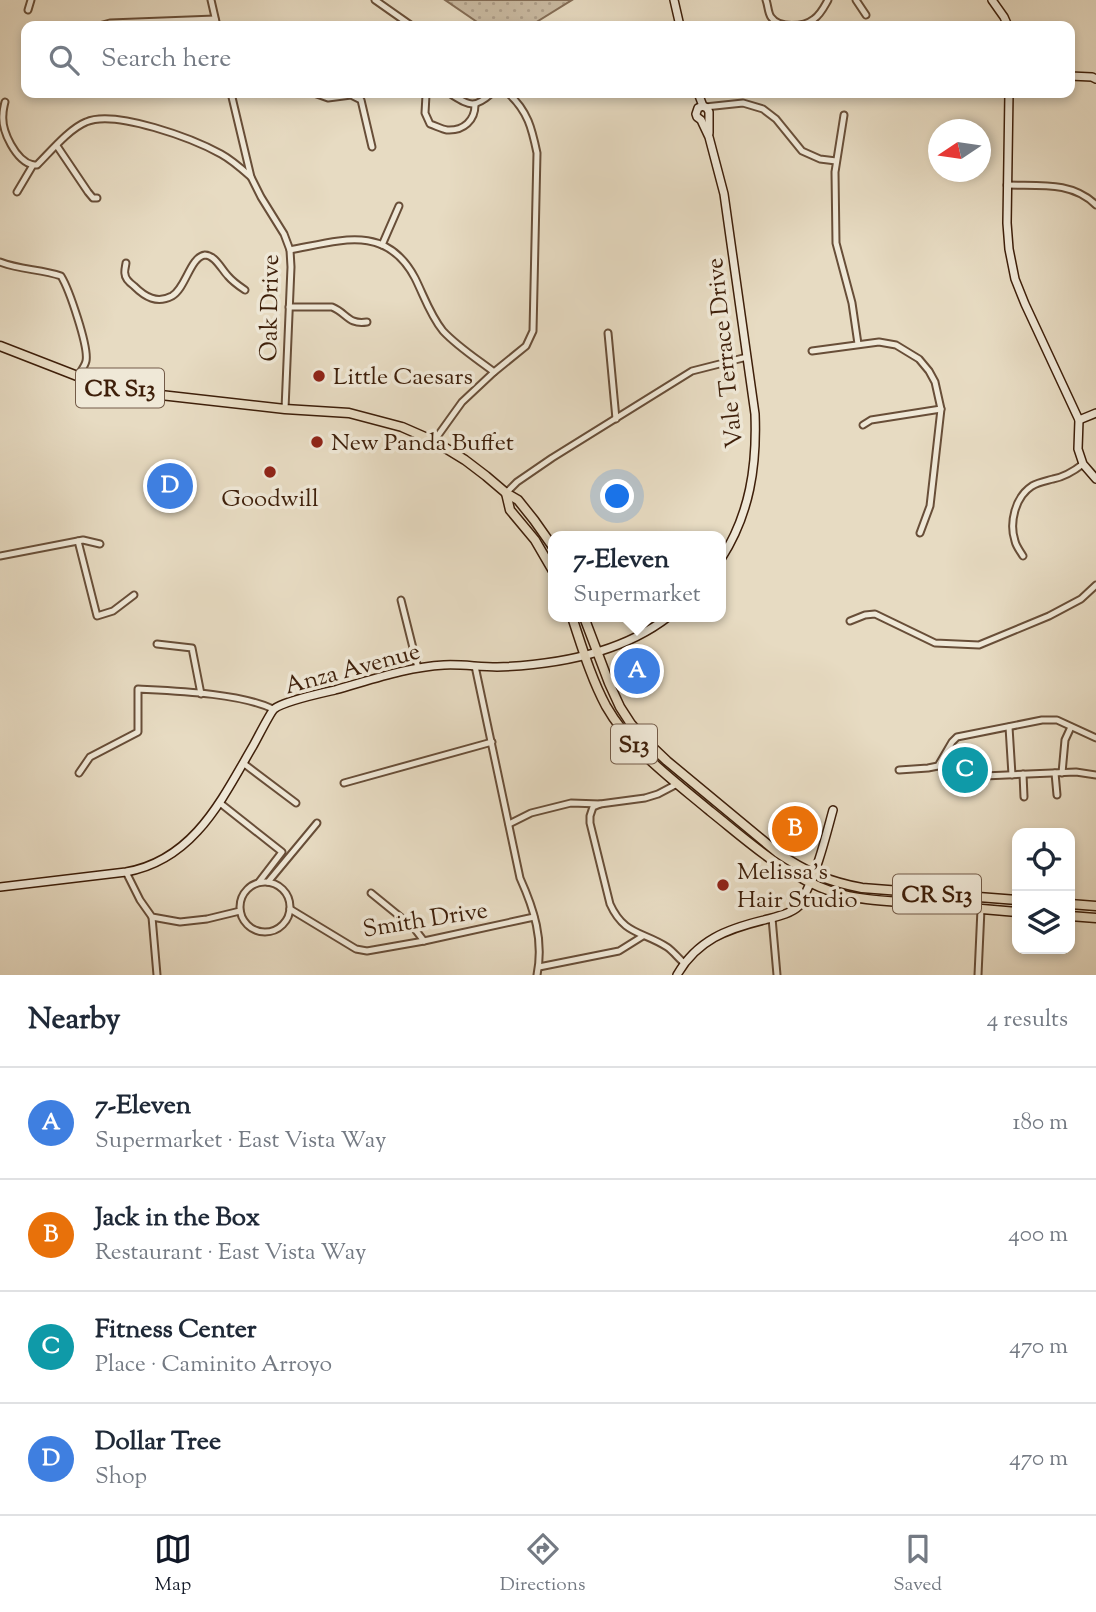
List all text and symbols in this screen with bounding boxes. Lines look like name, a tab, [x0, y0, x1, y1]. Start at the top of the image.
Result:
search box	[21, 21, 1075, 98]
icon: search	[45, 41, 83, 79]
text: Search here	[101, 41, 231, 78]
north arrow	[928, 119, 991, 182]
street label: Oak Drive	[253, 254, 289, 362]
street label: Vale Terrace Drive	[699, 256, 753, 450]
place label: Little Caesars	[333, 361, 473, 395]
road number: CR S13	[76, 368, 164, 408]
marker: Little Caesars	[311, 368, 327, 384]
place label: New Panda Buffet	[331, 427, 514, 461]
marker: New Panda Buffet	[309, 434, 325, 450]
pin: D	[147, 460, 193, 512]
marker: Goodwill	[262, 464, 278, 480]
your location	[600, 479, 634, 513]
place label: Goodwill	[221, 483, 319, 517]
popup	[548, 531, 726, 622]
text: 7-Eleven	[573, 542, 669, 579]
text: Supermarket	[573, 579, 701, 612]
street label: Anza Avenue	[281, 636, 424, 704]
pin: A	[614, 645, 660, 697]
road number: S13	[611, 724, 657, 764]
pin: C	[942, 744, 988, 796]
pin: B	[772, 803, 818, 855]
map controls	[1012, 828, 1075, 954]
button: locate	[1012, 828, 1075, 891]
place label: Melissa's Hair Studio	[737, 856, 858, 918]
road number: CR S13	[893, 874, 981, 914]
marker: Melissa's Hair Studio	[715, 877, 731, 893]
button: layers	[1012, 891, 1075, 954]
street label: Smith Drive	[360, 894, 490, 948]
text: Nearby	[28, 999, 120, 1042]
text: 4 results	[987, 1004, 1068, 1037]
text: 7-Eleven	[95, 1088, 191, 1125]
text: A	[42, 1107, 60, 1140]
text: 180 m	[1013, 1107, 1068, 1140]
text: Supermarket · East Vista Way	[95, 1125, 386, 1158]
text: Jack in the Box	[95, 1200, 260, 1237]
text: B	[44, 1219, 58, 1252]
text: 400 m	[1008, 1219, 1068, 1252]
text: Restaurant · East Vista Way	[95, 1237, 366, 1270]
text: Fitness Center	[95, 1312, 257, 1349]
text: C	[42, 1331, 60, 1364]
text: 470 m	[1009, 1331, 1068, 1364]
text: Place · Caminito Arroyo	[95, 1349, 332, 1382]
text: Dollar Tree	[95, 1424, 221, 1461]
text: D	[42, 1443, 60, 1476]
text: 470 m	[1009, 1443, 1068, 1476]
text: Shop	[95, 1461, 147, 1494]
tab: Map	[154, 1530, 192, 1599]
tab: Directions	[500, 1530, 585, 1599]
tab: Saved	[893, 1530, 942, 1599]

